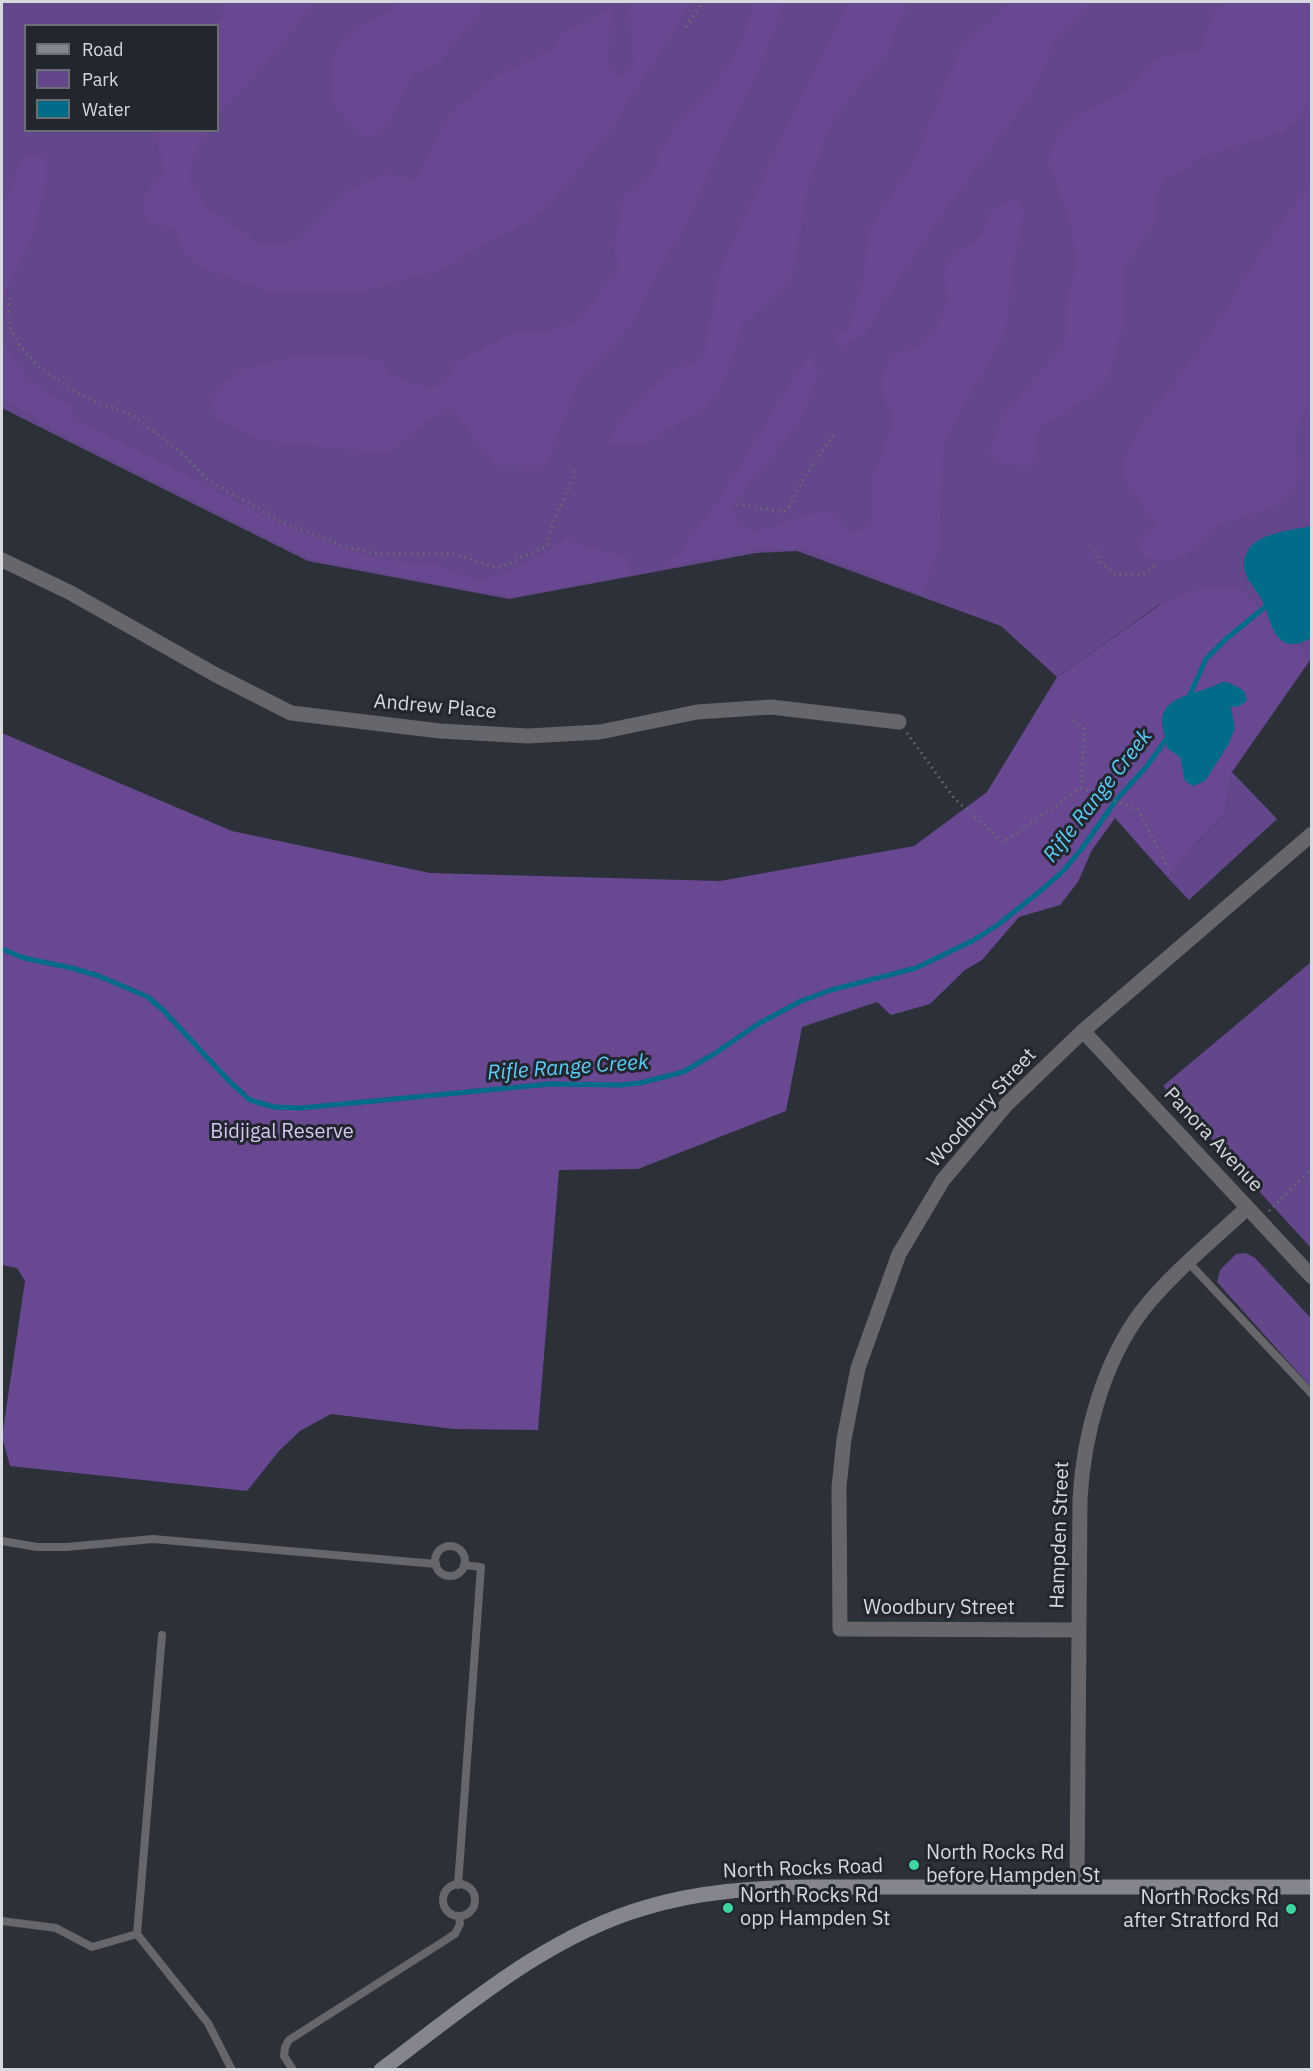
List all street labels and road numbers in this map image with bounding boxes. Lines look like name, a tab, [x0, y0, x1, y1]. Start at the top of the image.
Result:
street label: Andrew Place	[373, 690, 497, 724]
street label: Woodbury Street	[922, 1044, 1042, 1172]
street label: Panora Avenue	[1158, 1083, 1268, 1197]
street label: Hampden Street	[1045, 1461, 1075, 1609]
street label: Woodbury Street	[863, 1596, 1015, 1620]
street label: North Rocks Road	[722, 1854, 884, 1884]

